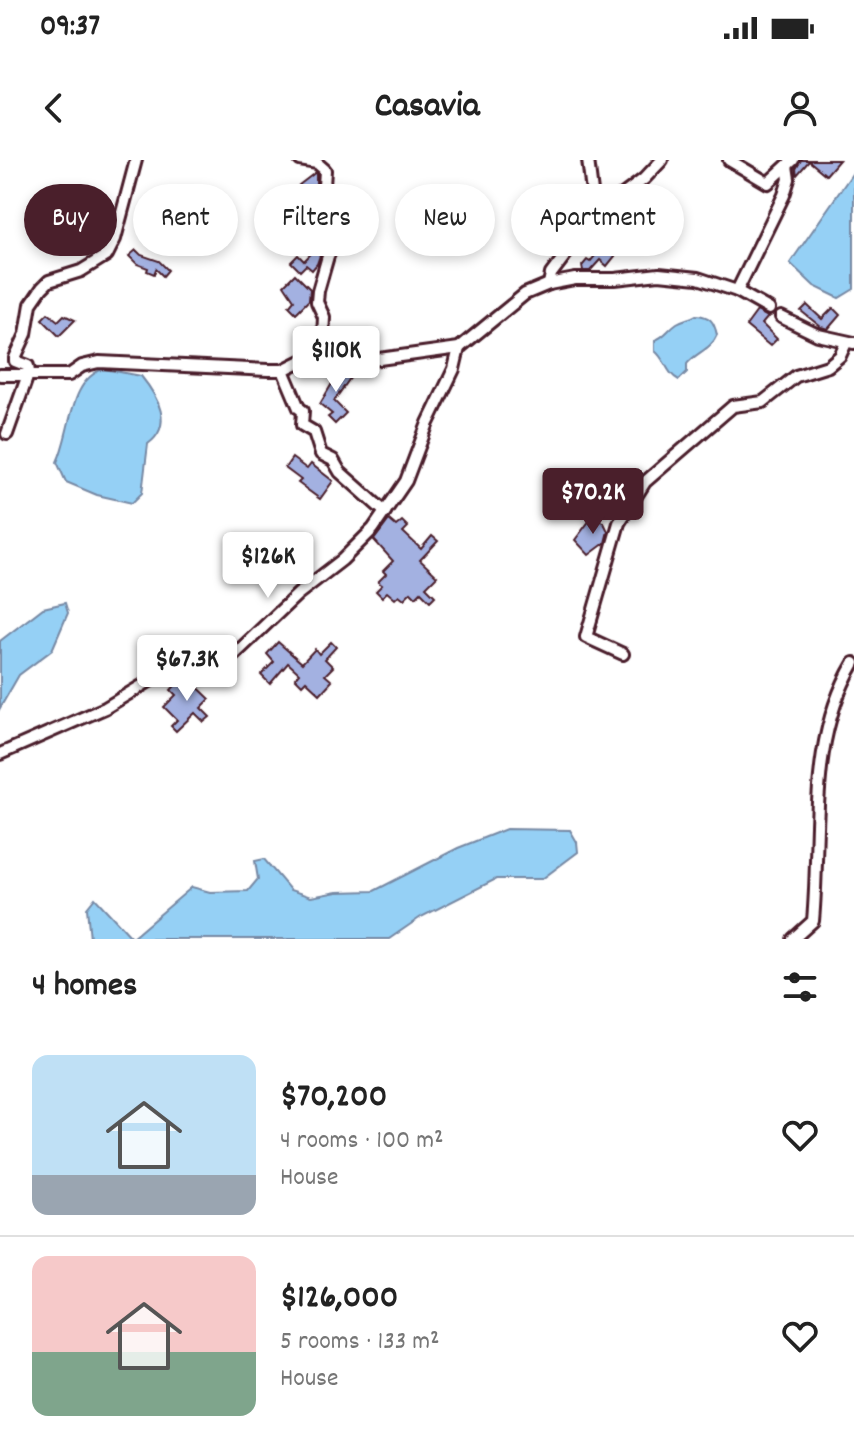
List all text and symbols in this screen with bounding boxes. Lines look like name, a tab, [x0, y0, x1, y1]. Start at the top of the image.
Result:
text: 09:37	[40, 7, 100, 50]
text: Casavia	[374, 82, 480, 134]
icon: back	[32, 86, 76, 130]
icon: person	[778, 86, 822, 130]
chip: Buy	[24, 184, 117, 256]
chip: Rent	[133, 184, 238, 256]
chip: Filters	[254, 184, 379, 256]
chip: New	[395, 184, 495, 256]
chip: Apartment	[511, 184, 684, 256]
pin: $110K	[280, 326, 392, 394]
text: $110K	[311, 333, 361, 370]
pin: $70.2K	[528, 468, 658, 536]
text: $70.2K	[560, 475, 626, 512]
pin: $126K	[212, 532, 324, 600]
text: $126K	[241, 539, 296, 576]
pin: $67.3K	[122, 635, 252, 703]
text: $67.3K	[155, 642, 219, 679]
text: 4 homes	[32, 963, 137, 1012]
icon: filters	[778, 965, 822, 1009]
text: $70,200	[280, 1074, 387, 1123]
icon: home	[96, 1087, 192, 1183]
icon: heart	[778, 1113, 822, 1157]
text: 4 rooms · 100 m²	[280, 1123, 444, 1160]
text: House	[280, 1160, 338, 1197]
text: $126,000	[280, 1275, 398, 1324]
icon: home	[96, 1288, 192, 1384]
icon: heart	[778, 1314, 822, 1358]
text: 5 rooms · 133 m²	[280, 1324, 440, 1361]
text: House	[280, 1361, 338, 1398]

